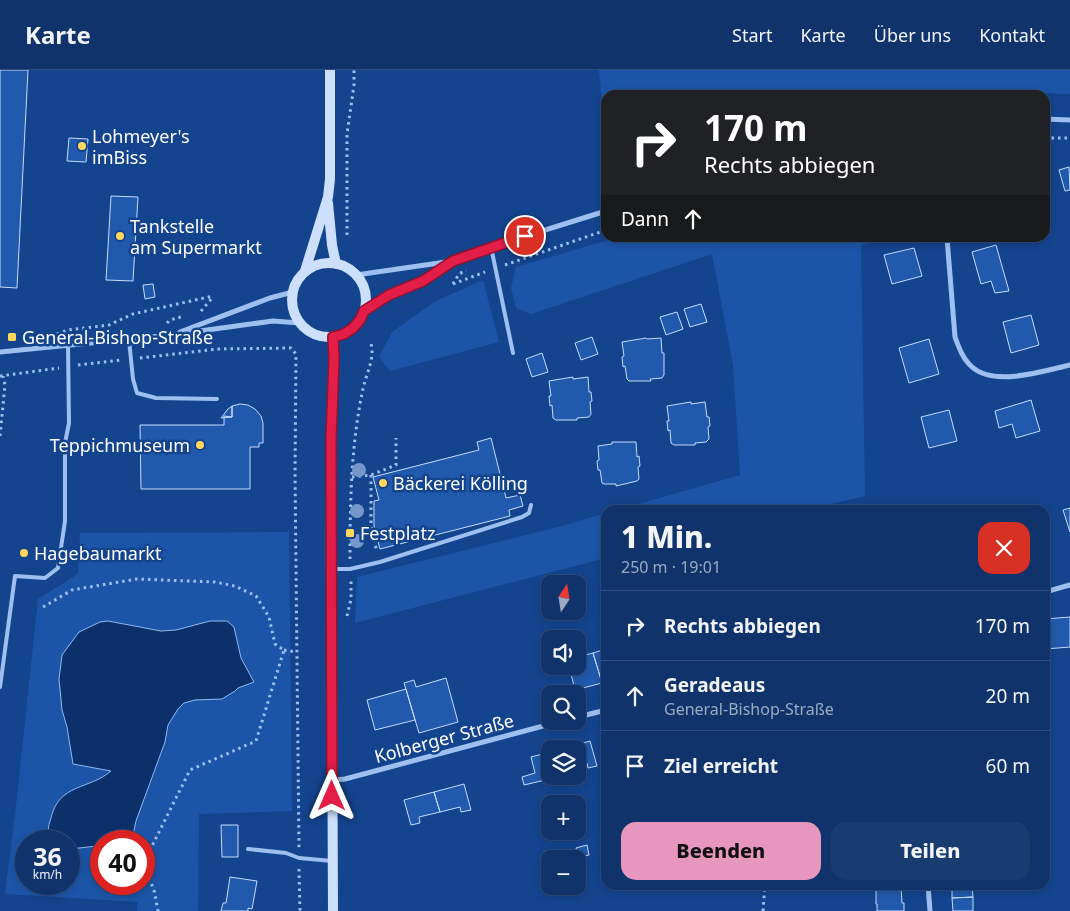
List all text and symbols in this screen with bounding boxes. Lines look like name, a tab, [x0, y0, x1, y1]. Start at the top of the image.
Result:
text: Karte	[25, 18, 91, 51]
text: Start	[732, 23, 772, 47]
text: Karte	[800, 23, 846, 47]
text: Über uns	[874, 23, 951, 47]
text: Kontakt	[979, 23, 1045, 47]
text: 170 m	[704, 104, 807, 151]
icon: right	[621, 110, 686, 175]
place label: Lohmeyer's imBiss	[92, 124, 190, 169]
marker: Lohmeyer's imBiss	[76, 140, 88, 152]
text: Rechts abbiegen	[704, 149, 875, 179]
icon: ahead	[679, 205, 707, 233]
text: Dann	[621, 206, 669, 232]
place label: Tankstelle am Supermarkt	[130, 214, 262, 259]
pin	[504, 215, 546, 257]
icon: arrive	[511, 222, 539, 250]
marker: Tankstelle am Supermarkt	[114, 230, 126, 242]
place label: General-Bishop-Straße	[22, 325, 213, 349]
marker: General-Bishop-Straße	[6, 331, 18, 343]
place label: Teppichmuseum	[50, 433, 190, 457]
marker: Teppichmuseum	[194, 439, 206, 451]
place label: Bäckerei Kölling	[393, 471, 528, 495]
marker: Bäckerei Kölling	[377, 477, 389, 489]
text: 1 Min.	[621, 516, 712, 557]
place label: Festplatz	[360, 521, 435, 545]
button: close	[978, 522, 1030, 574]
marker: Festplatz	[344, 527, 356, 539]
place label: Hagebaumarkt	[34, 541, 162, 565]
marker: Hagebaumarkt	[18, 547, 30, 559]
text: 250 m · 19:01	[621, 556, 721, 578]
north arrow	[541, 575, 586, 620]
map controls	[541, 575, 586, 895]
icon: right	[621, 612, 649, 640]
text: Rechts abbiegen	[664, 613, 821, 639]
text: 170 m	[975, 613, 1030, 639]
button: sound	[541, 630, 586, 675]
text: Geradeaus	[664, 672, 765, 698]
icon: ahead	[621, 682, 649, 710]
text: 20 m	[986, 683, 1030, 709]
button: search	[541, 685, 586, 730]
text: General-Bishop-Straße	[664, 698, 834, 720]
street label: Kolberger Straße	[372, 708, 516, 768]
button: layers	[541, 740, 586, 785]
icon: arrive	[621, 752, 649, 780]
text: Ziel erreicht	[664, 753, 778, 779]
text: 60 m	[986, 753, 1030, 779]
position arrow	[305, 769, 357, 821]
button: +	[541, 795, 586, 840]
button: Beenden	[621, 822, 821, 880]
button: Teilen	[831, 822, 1030, 880]
speed limit sign: 40	[90, 830, 155, 895]
text: 36	[33, 839, 62, 873]
button: −	[541, 850, 586, 895]
text: km/h	[33, 866, 62, 883]

